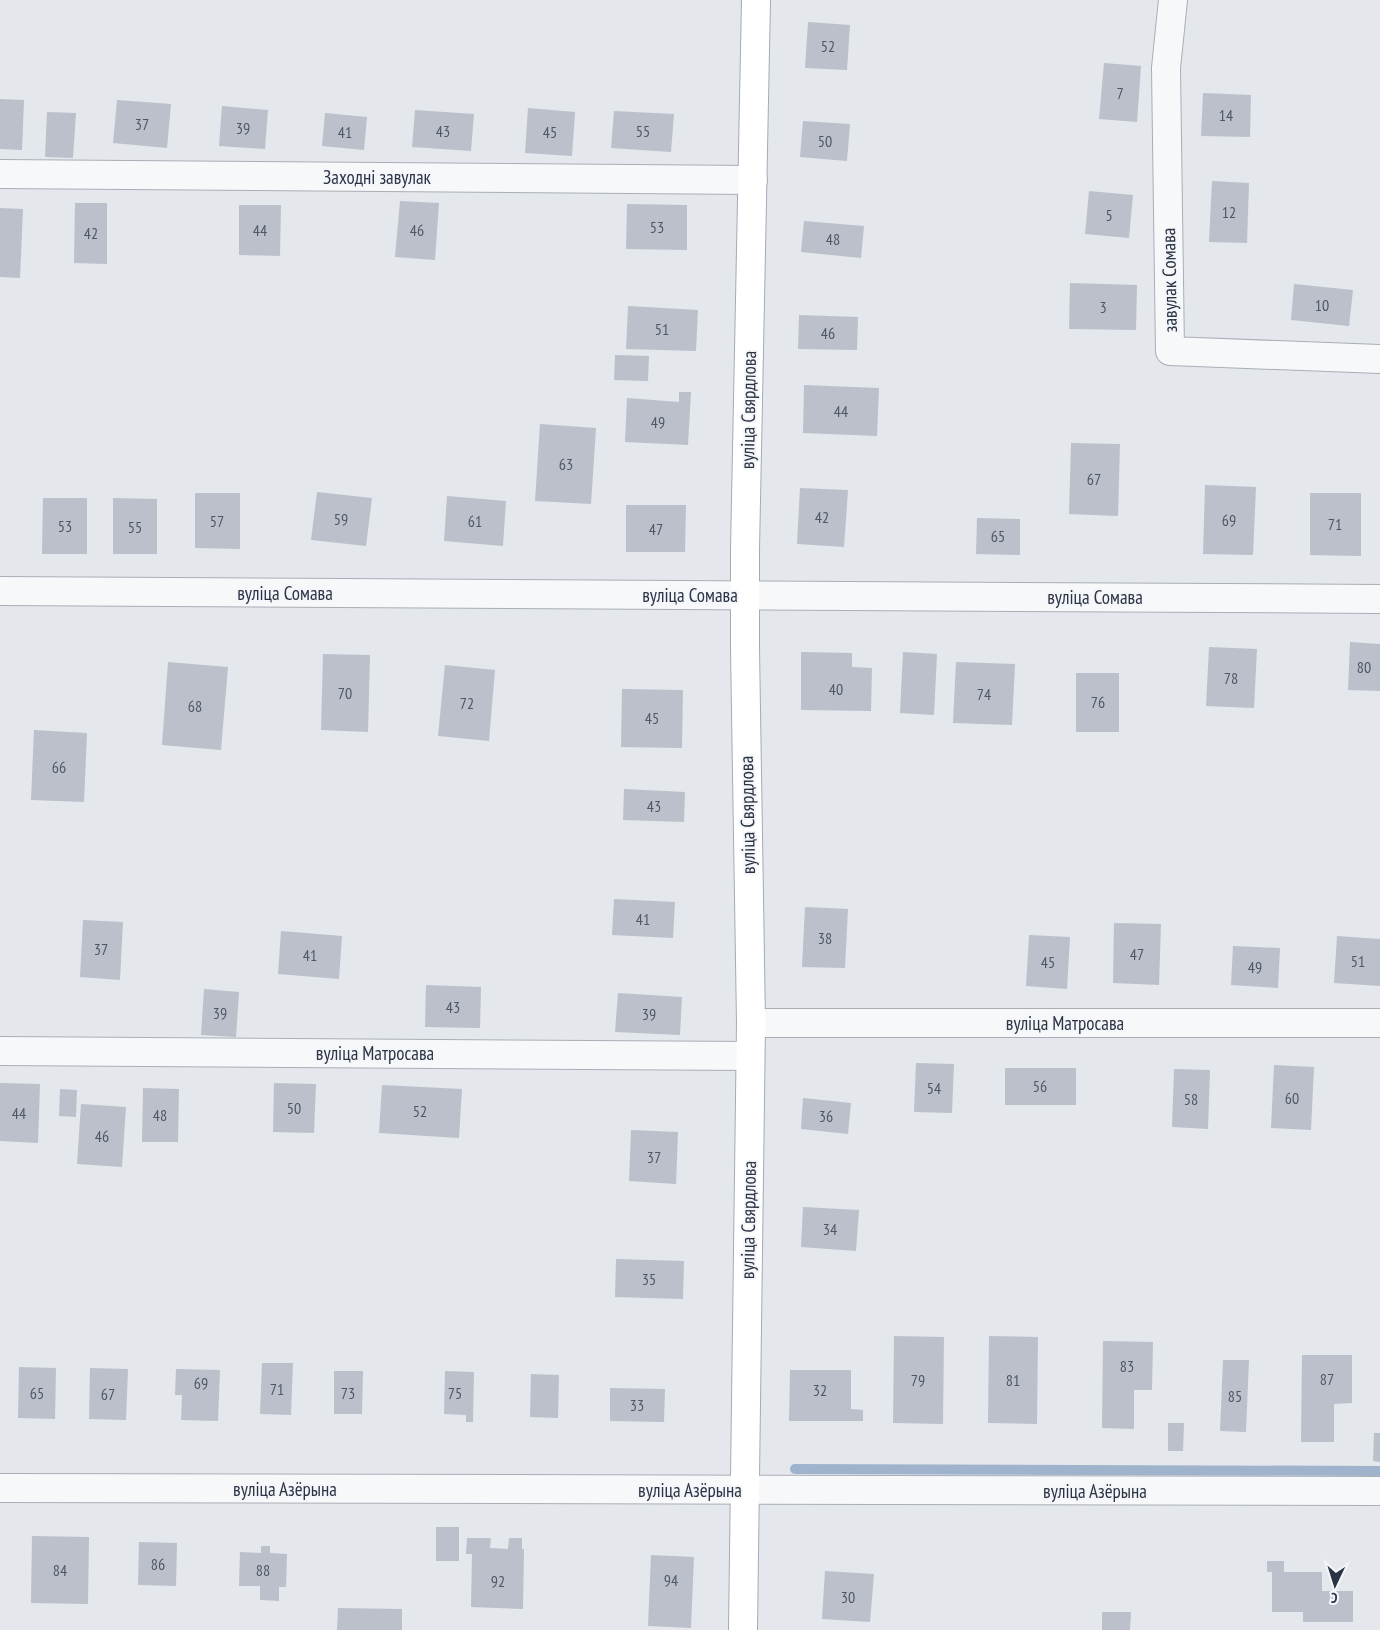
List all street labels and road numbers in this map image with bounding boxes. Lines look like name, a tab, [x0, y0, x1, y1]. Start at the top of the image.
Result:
street label: Заходні завулак	[323, 165, 432, 189]
street label: завулак Сомава	[1156, 227, 1182, 333]
street label: вуліца Свярдлова	[735, 351, 761, 469]
street label: вуліца Сомава	[237, 581, 333, 605]
street label: вуліца Сомава	[642, 583, 738, 607]
street label: вуліца Сомава	[1047, 585, 1143, 609]
street label: вуліца Свярдлова	[734, 756, 760, 874]
street label: вуліца Матросава	[1006, 1011, 1124, 1035]
street label: вуліца Матросава	[316, 1041, 434, 1065]
street label: вуліца Свярдлова	[735, 1161, 761, 1279]
street label: вуліца Азёрына	[233, 1477, 337, 1501]
street label: вуліца Азёрына	[638, 1478, 742, 1502]
street label: вуліца Азёрына	[1043, 1479, 1147, 1503]

